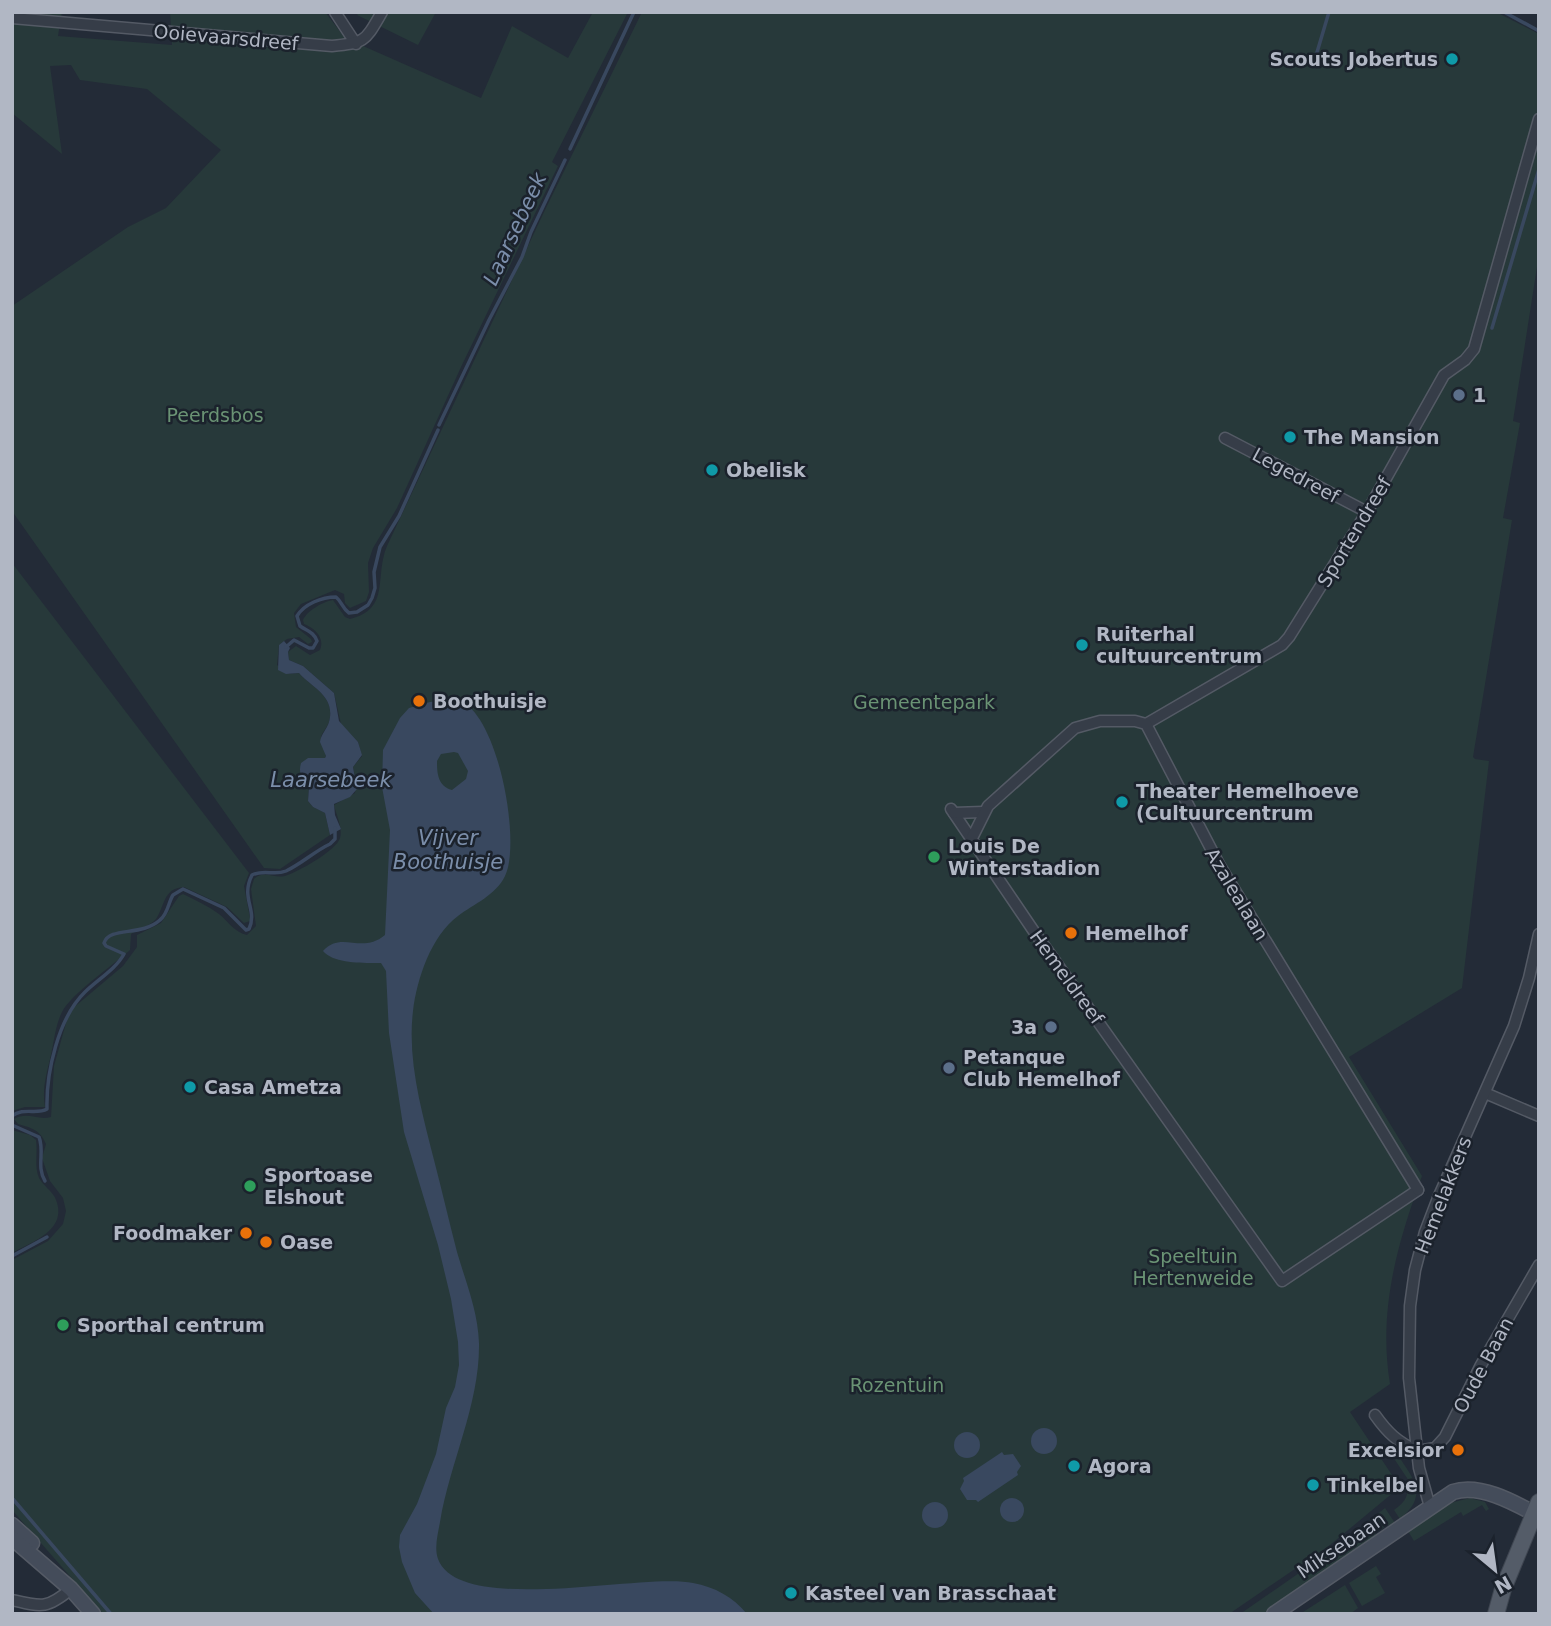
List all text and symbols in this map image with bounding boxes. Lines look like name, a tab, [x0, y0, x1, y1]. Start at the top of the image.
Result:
street label: Ooievaarsdreef	[153, 20, 301, 54]
place label: Scouts Jobertus	[1270, 48, 1438, 70]
marker: Scouts Jobertus	[1444, 51, 1460, 67]
water label: Laarsebeek	[478, 168, 552, 289]
place label: 1	[1473, 384, 1486, 406]
marker: 1	[1451, 387, 1467, 403]
park label: Peerdsbos	[166, 404, 264, 426]
place label: The Mansion	[1304, 426, 1440, 448]
marker: The Mansion	[1282, 429, 1298, 445]
street label: Legedreef	[1249, 443, 1344, 508]
place label: Obelisk	[726, 459, 806, 481]
marker: Obelisk	[704, 462, 720, 478]
street label: Sportendreef	[1313, 472, 1396, 591]
place label: Ruiterhal cultuurcentrum	[1096, 623, 1262, 667]
marker: Ruiterhal cultuurcentrum	[1074, 637, 1090, 653]
place label: Boothuisje	[433, 690, 547, 712]
park label: Gemeentepark	[853, 691, 995, 713]
marker: Boothuisje	[411, 693, 427, 709]
water label: Laarsebeek	[270, 768, 392, 792]
place label: Theater Hemelhoeve (Cultuurcentrum	[1136, 780, 1359, 824]
marker: Theater Hemelhoeve (Cultuurcentrum	[1114, 794, 1130, 810]
water label: Vijver Boothuisje	[393, 826, 503, 874]
place label: Louis De Winterstadion	[948, 835, 1100, 879]
street label: Azalealaan	[1201, 844, 1273, 944]
marker: Louis De Winterstadion	[926, 849, 942, 865]
place label: Hemelhof	[1085, 922, 1189, 944]
marker: Hemelhof	[1063, 925, 1079, 941]
street label: Hemeldreef	[1025, 926, 1109, 1029]
place label: 3a	[1011, 1016, 1037, 1038]
marker: 3a	[1043, 1019, 1059, 1035]
place label: Petanque Club Hemelhof	[963, 1046, 1121, 1090]
marker: Petanque Club Hemelhof	[941, 1060, 957, 1076]
place label: Casa Ametza	[204, 1076, 342, 1098]
marker: Casa Ametza	[182, 1079, 198, 1095]
street label: Hemelakkers	[1411, 1133, 1475, 1257]
place label: Sportoase Elshout	[264, 1164, 373, 1208]
marker: Sportoase Elshout	[242, 1178, 258, 1194]
place label: Foodmaker	[113, 1222, 233, 1244]
marker: Foodmaker	[238, 1225, 254, 1241]
place label: Oase	[280, 1231, 333, 1253]
marker: Oase	[258, 1234, 274, 1250]
park label: Speeltuin Hertenweide	[1132, 1245, 1254, 1289]
street label: Oude Baan	[1449, 1313, 1517, 1417]
place label: Sporthal centrum	[77, 1314, 265, 1336]
marker: Sporthal centrum	[55, 1317, 71, 1333]
park label: Rozentuin	[850, 1374, 944, 1396]
place label: Excelsior	[1348, 1439, 1445, 1461]
marker: Excelsior	[1450, 1442, 1466, 1458]
place label: Agora	[1088, 1455, 1152, 1477]
marker: Agora	[1066, 1458, 1082, 1474]
place label: Tinkelbel	[1327, 1474, 1425, 1496]
marker: Tinkelbel	[1305, 1477, 1321, 1493]
street label: Miksebaan	[1293, 1507, 1389, 1583]
north arrow	[1460, 1535, 1530, 1605]
text: N	[1491, 1571, 1516, 1598]
place label: Kasteel van Brasschaat	[805, 1582, 1056, 1604]
marker: Kasteel van Brasschaat	[783, 1585, 799, 1601]

